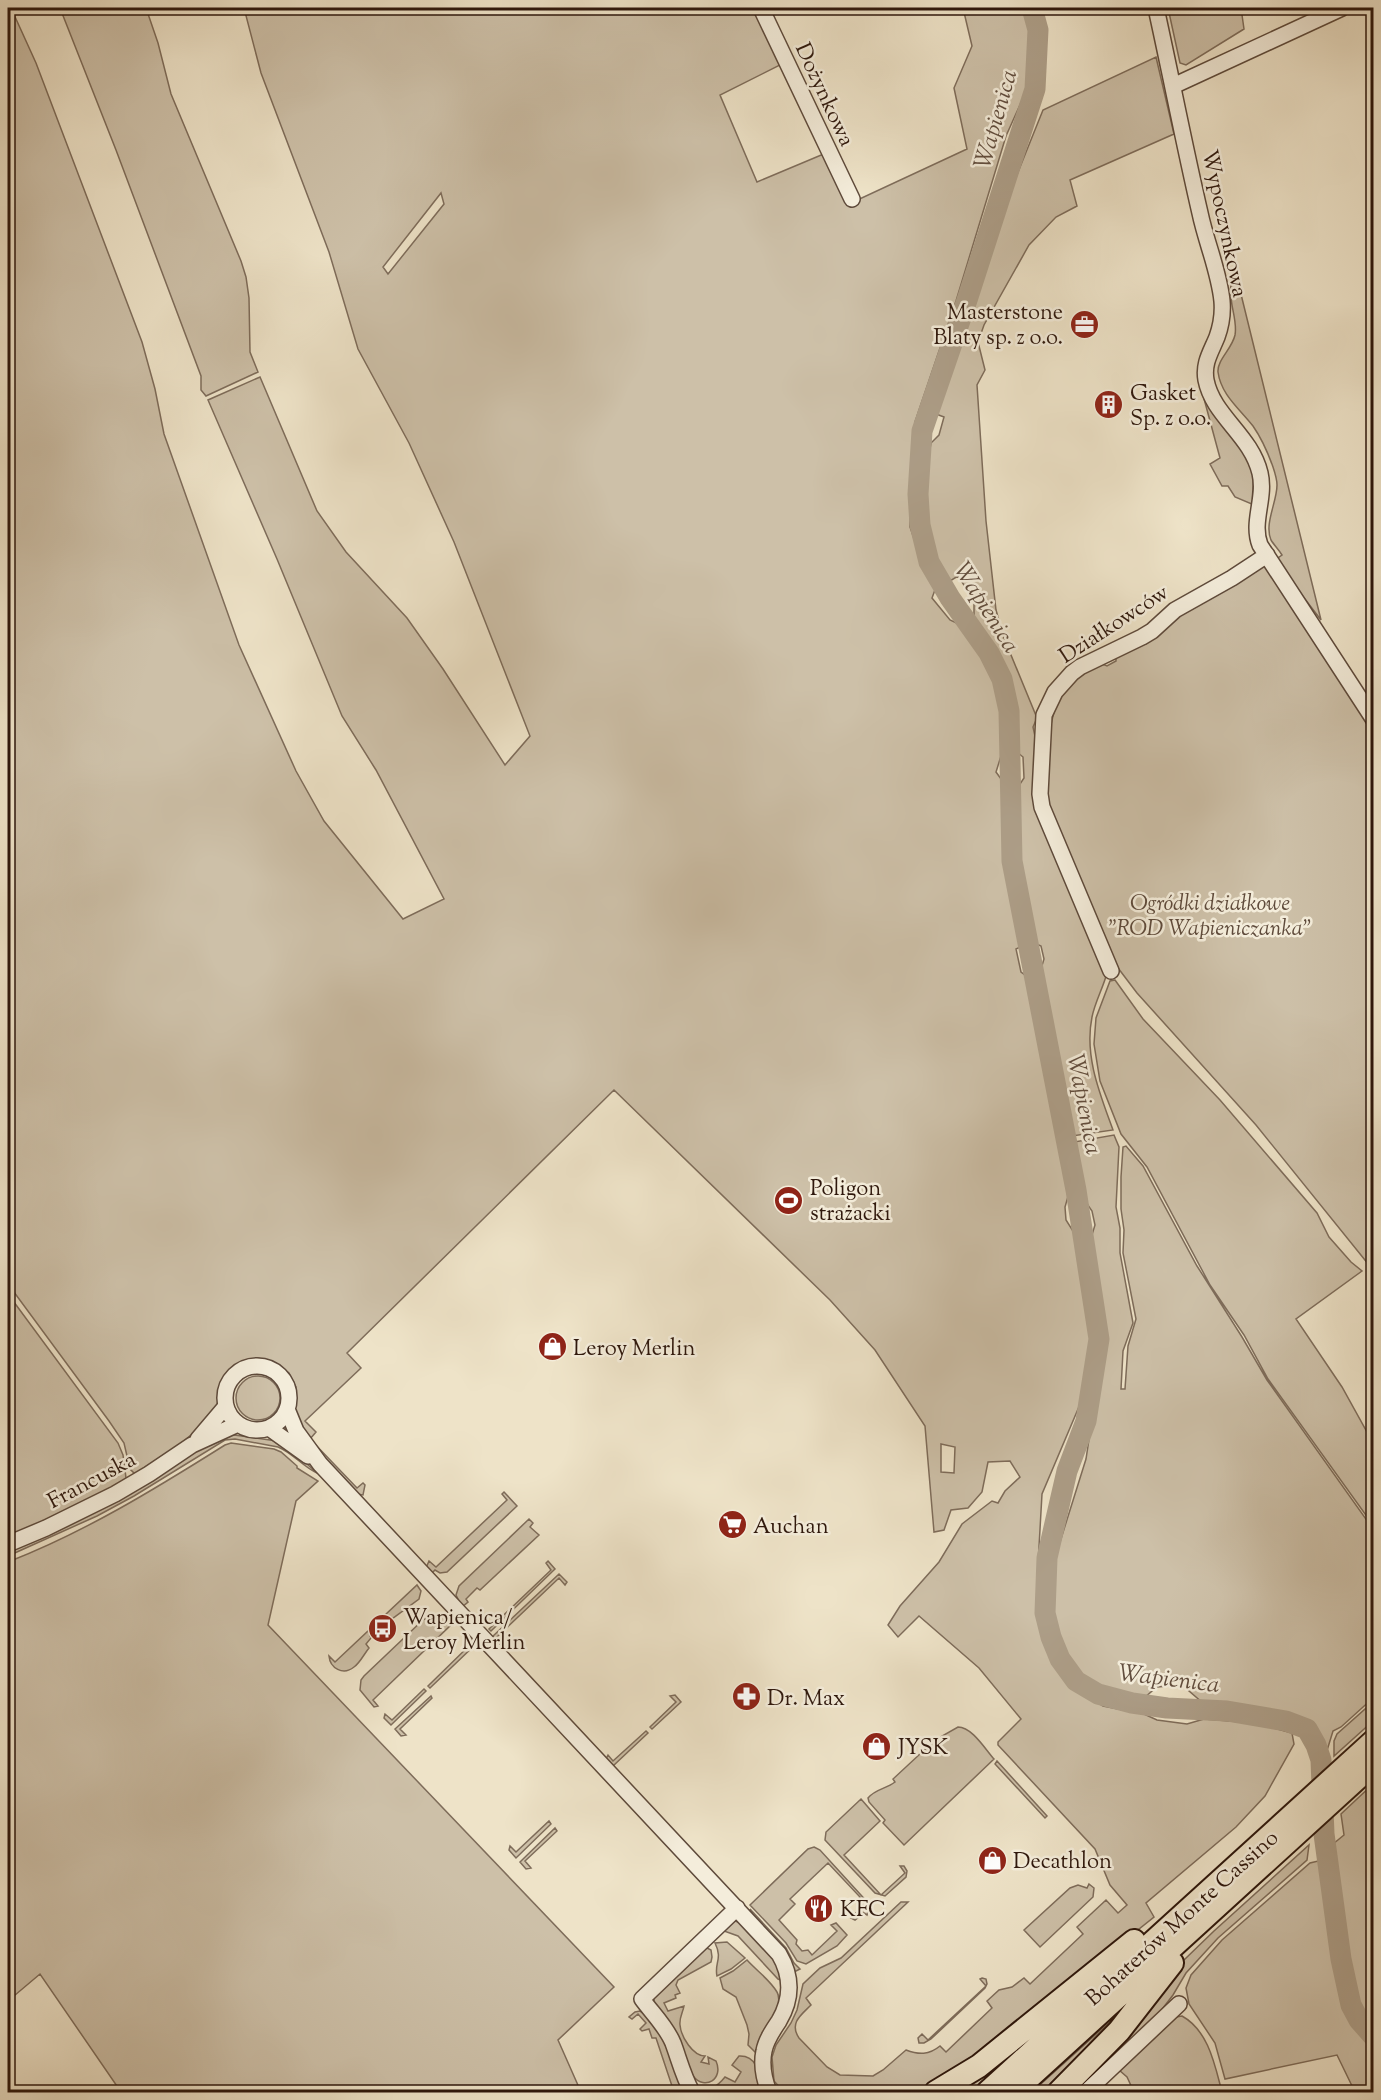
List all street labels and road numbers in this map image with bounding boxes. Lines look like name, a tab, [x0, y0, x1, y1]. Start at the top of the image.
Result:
street label: Dożynkowa	[785, 38, 861, 152]
street label: Wypoczynkowa	[1192, 147, 1254, 300]
street label: Działkowców	[1053, 578, 1176, 673]
street label: Francuska	[42, 1445, 142, 1518]
street label: Bohaterów Monte Cassino	[1079, 1824, 1287, 2015]

